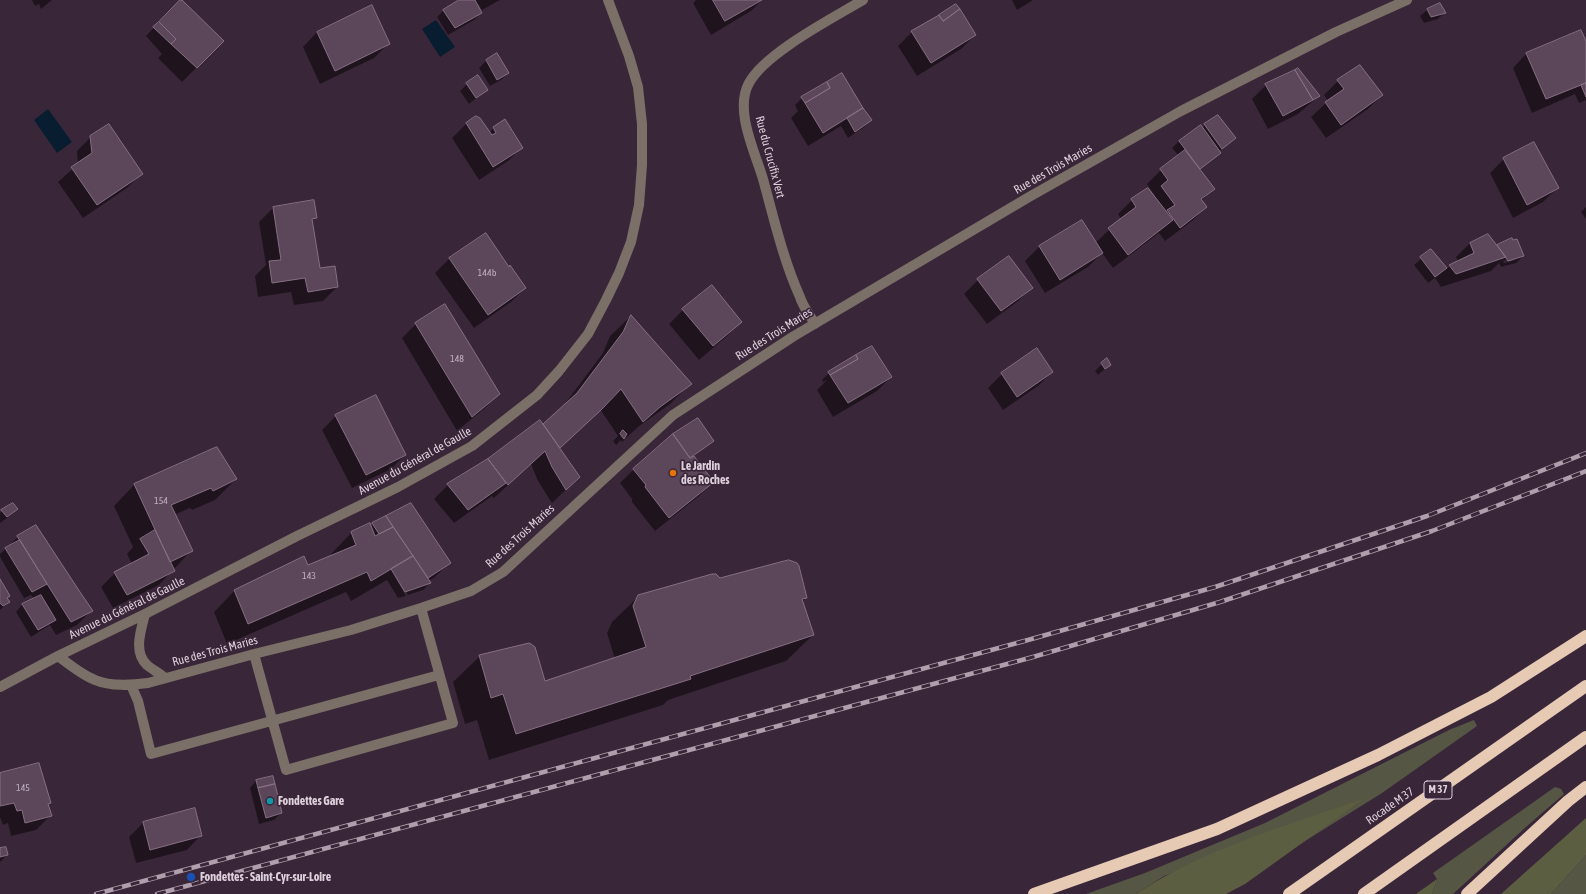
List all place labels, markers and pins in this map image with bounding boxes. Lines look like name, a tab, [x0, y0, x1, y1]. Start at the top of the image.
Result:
place label: Le Jardin des Roches	[681, 459, 730, 487]
marker: Le Jardin des Roches	[668, 468, 678, 478]
place label: Fondettes Gare	[278, 794, 344, 808]
marker: Fondettes Gare	[265, 796, 275, 806]
place label: Fondettes - Saint-Cyr-sur-Loire	[200, 870, 331, 884]
marker: Fondettes - Saint-Cyr-sur-Loire	[185, 871, 197, 883]

